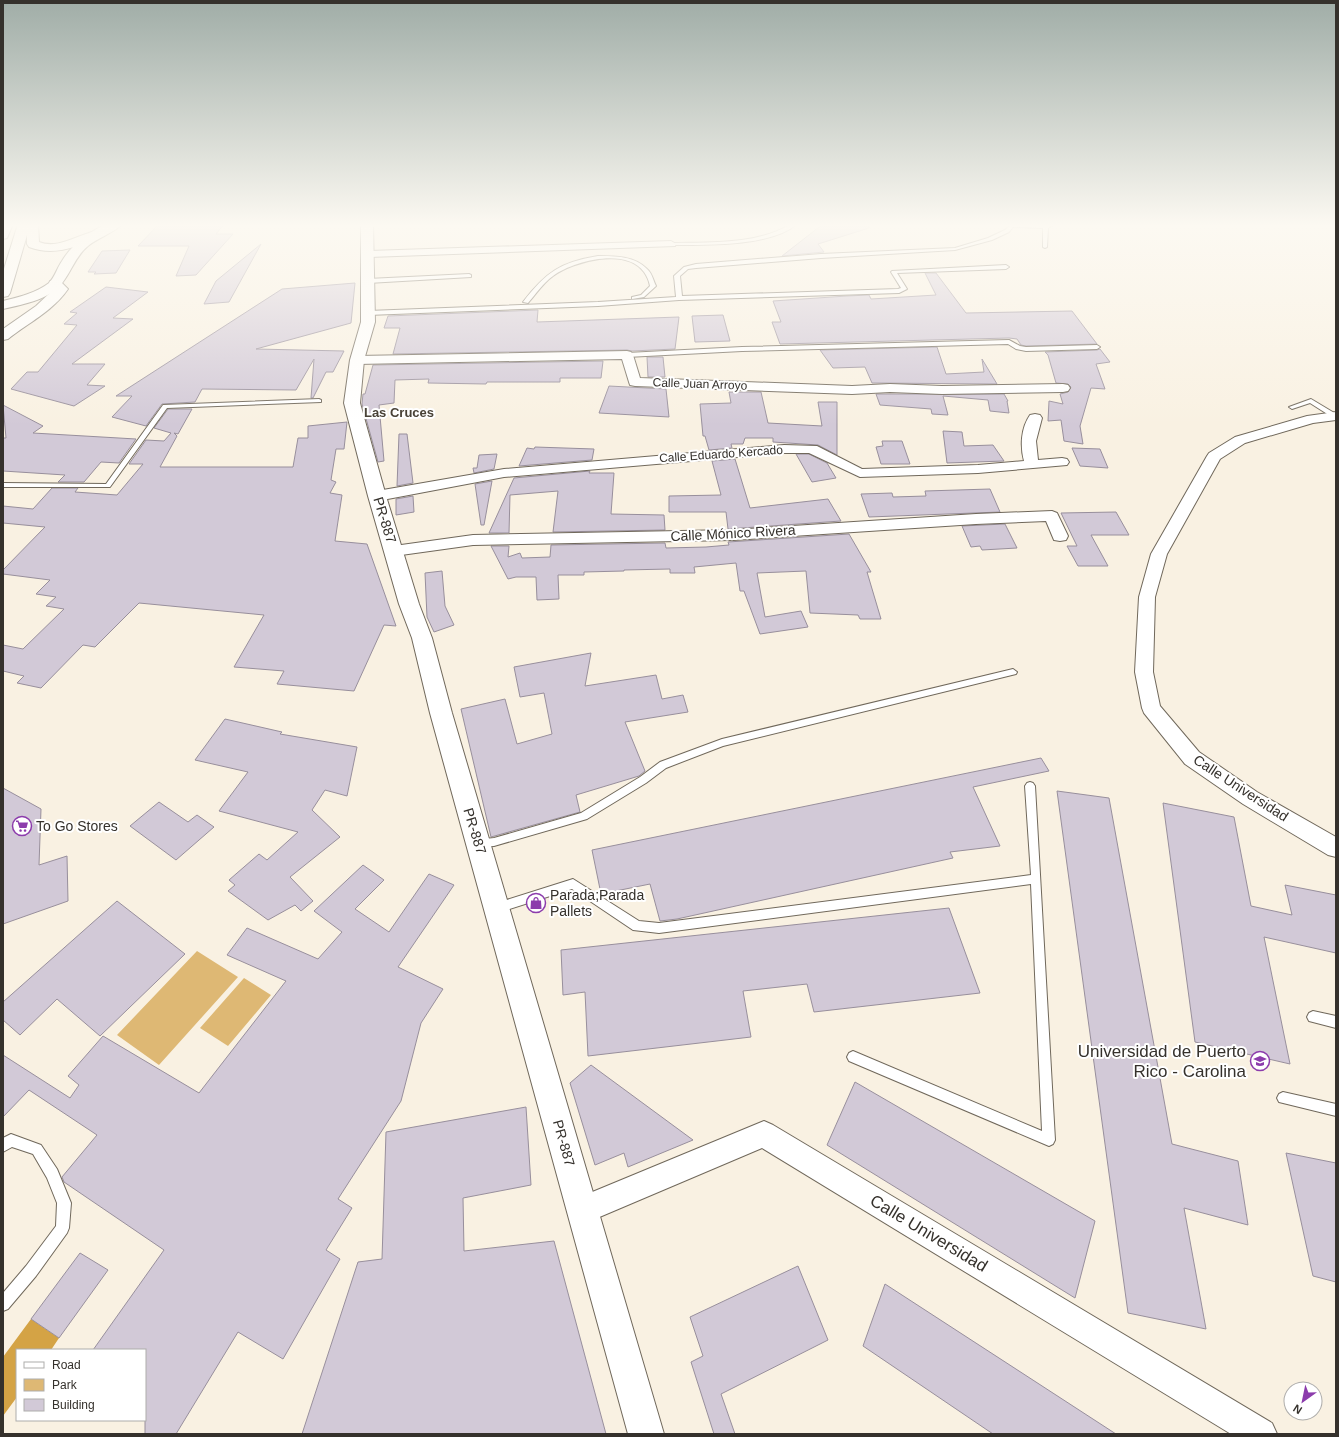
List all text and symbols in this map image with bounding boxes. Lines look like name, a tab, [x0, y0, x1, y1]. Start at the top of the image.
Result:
street label: Calle Juan Arroyo	[652, 375, 748, 393]
district label: Las Cruces	[364, 405, 434, 420]
street label: Calle Eduardo Kercado	[659, 443, 784, 465]
street label: PR-887	[370, 495, 400, 545]
street label: Calle Mónico Rivera	[670, 522, 796, 544]
street label: Calle Universidad	[1191, 751, 1291, 825]
street label: PR-887	[460, 806, 490, 856]
supermarket icon: To Go Stores	[11, 815, 33, 837]
place label: To Go Stores	[36, 818, 118, 834]
place label: Parada;Parada Pallets	[550, 887, 644, 919]
shop icon: Parada;Parada Pallets	[525, 892, 547, 914]
place label: Universidad de Puerto Rico - Carolina	[1078, 1042, 1247, 1081]
school or university icon: Universidad de Puerto Rico - Carolina	[1249, 1050, 1271, 1072]
street label: PR-887	[550, 1118, 578, 1168]
street label: Calle Universidad	[867, 1191, 991, 1276]
legend	[16, 1349, 146, 1421]
text: Road	[52, 1358, 81, 1372]
text: Park	[52, 1378, 78, 1392]
north arrow	[1283, 1381, 1323, 1421]
text: Building	[52, 1398, 95, 1412]
text: N	[1291, 1402, 1304, 1417]

